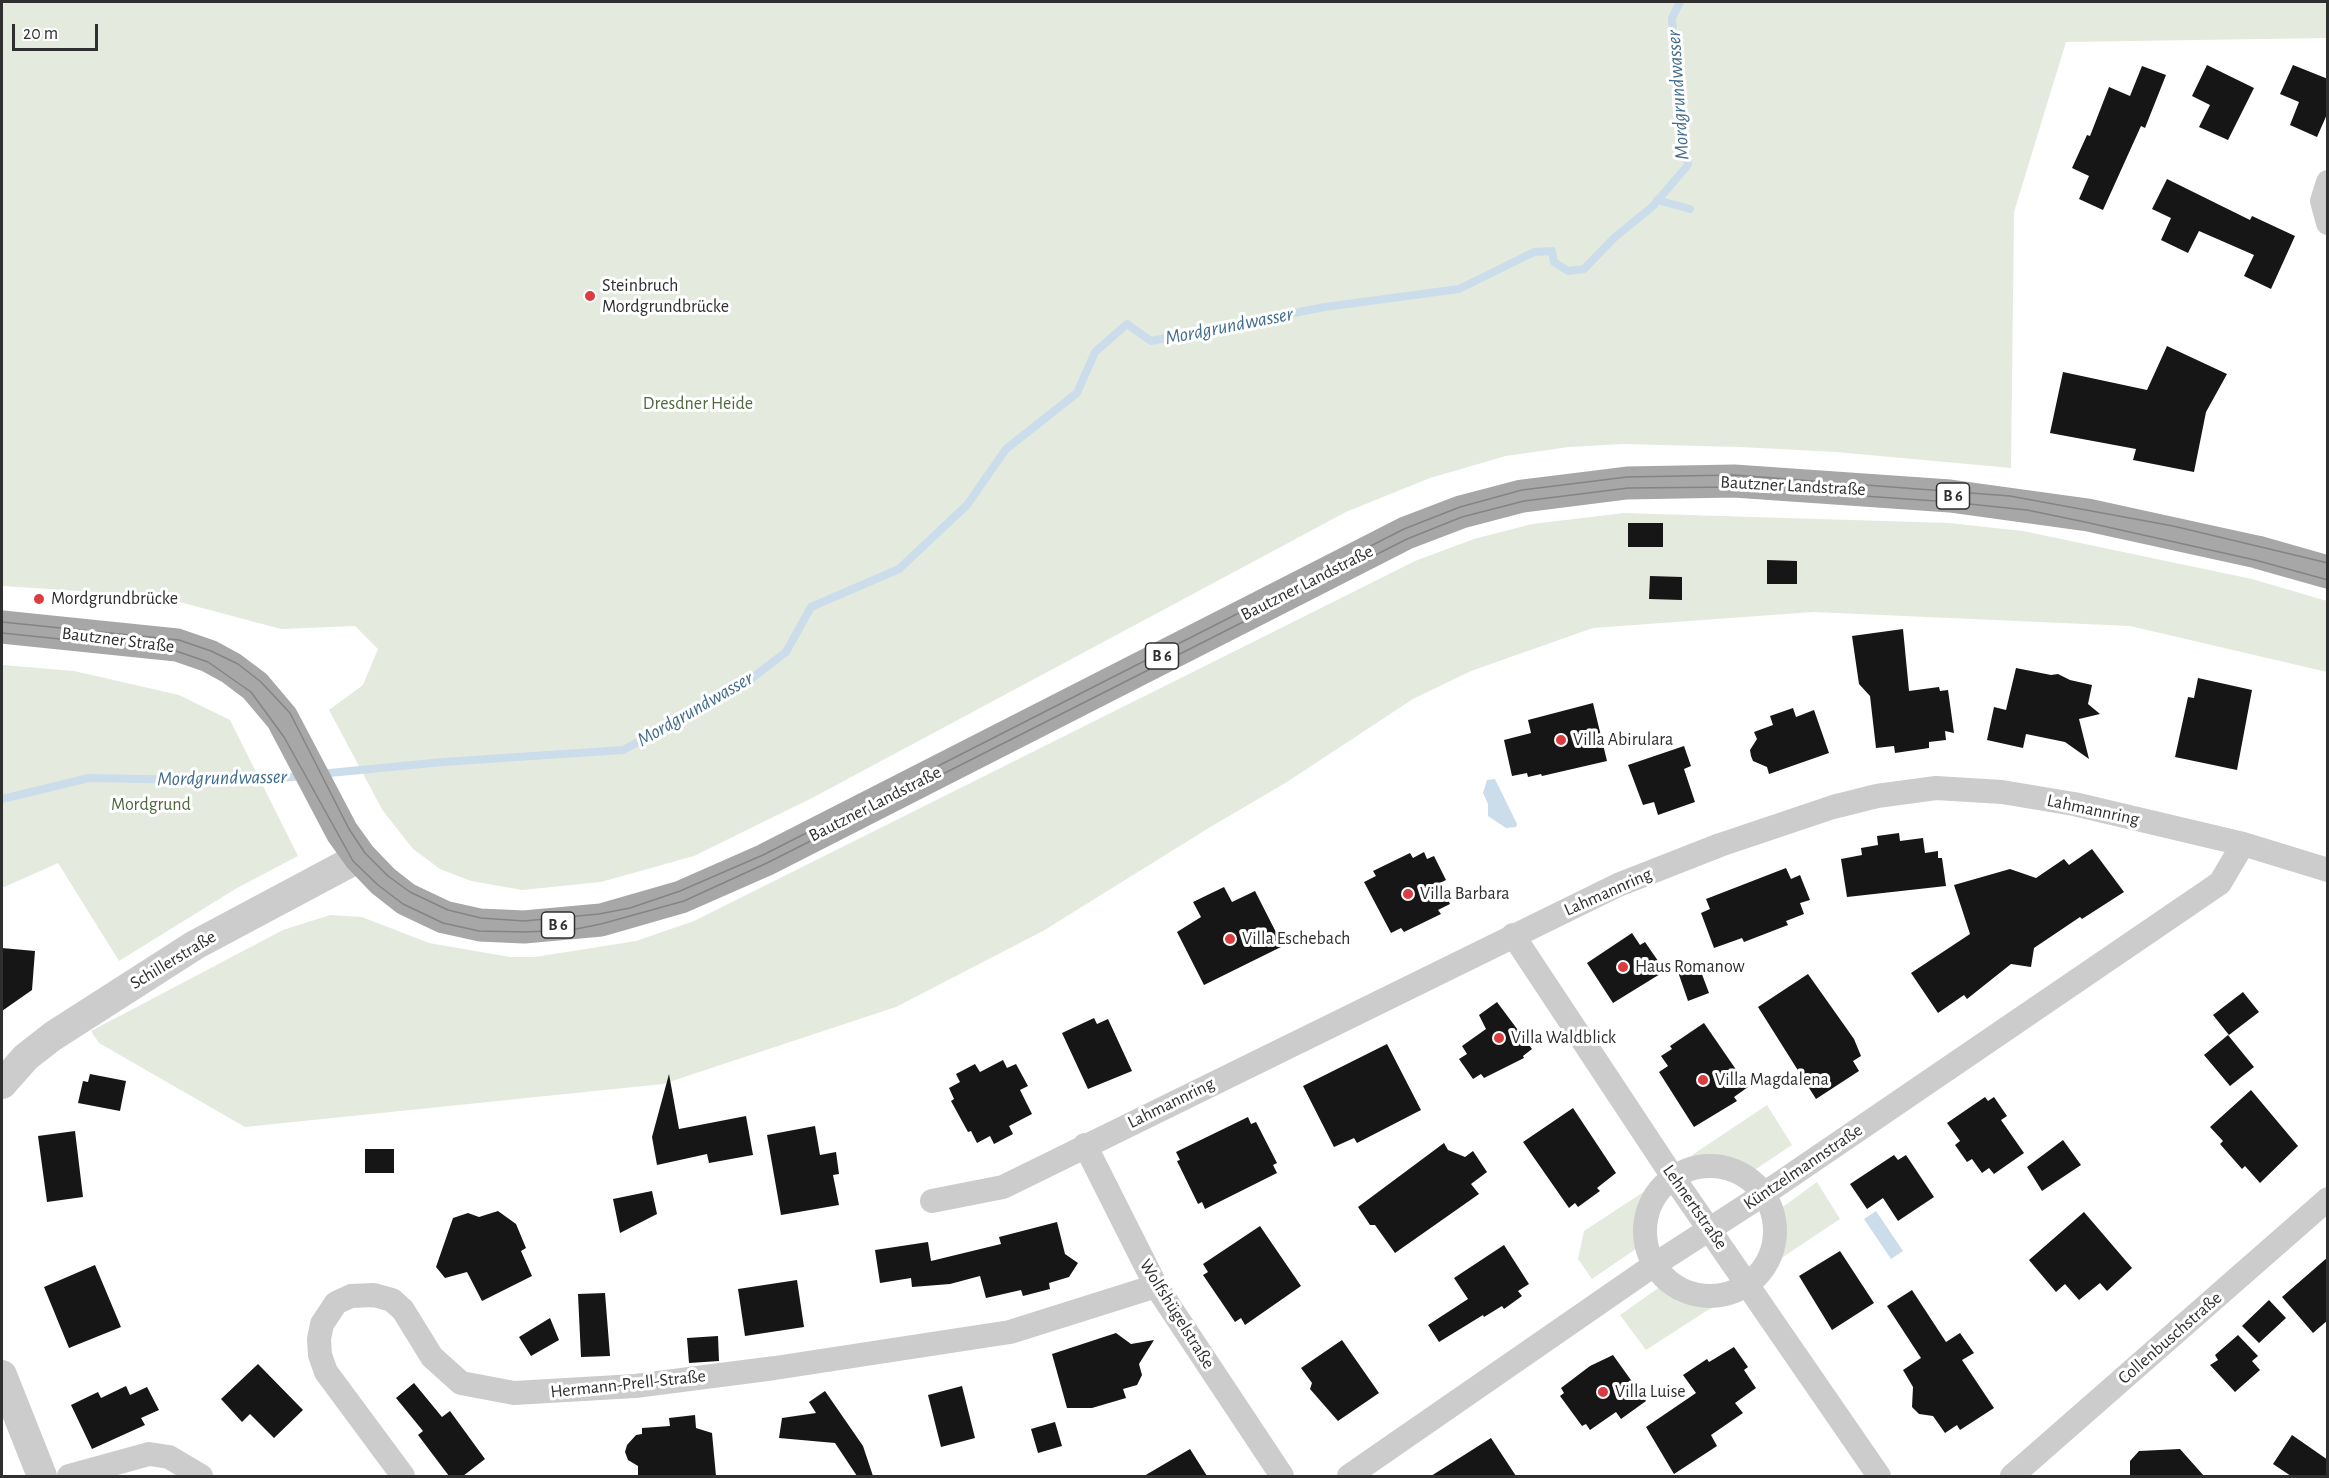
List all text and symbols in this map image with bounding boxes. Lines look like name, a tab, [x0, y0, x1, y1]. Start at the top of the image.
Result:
scale bar	[15, 12, 100, 50]
text: 20 m	[23, 25, 58, 43]
water label: Mordgrundwasser	[1661, 29, 1695, 161]
place label: Steinbruch Mordgrundbrücke	[602, 275, 729, 318]
marker: Steinbruch Mordgrundbrücke	[583, 289, 597, 303]
water label: Mordgrundwasser	[1163, 302, 1295, 350]
park label: Dresdner Heide	[643, 393, 753, 415]
street label: Bautzner Landstraße	[1720, 471, 1866, 501]
road number: B 6	[1936, 483, 1970, 509]
street label: Bautzner Landstraße	[1237, 540, 1377, 626]
place label: Mordgrundbrücke	[51, 588, 178, 610]
marker: Mordgrundbrücke	[32, 592, 46, 606]
street label: Bautzner Straße	[61, 622, 175, 658]
road number: B 6	[1146, 643, 1178, 669]
water label: Mordgrundwasser	[633, 666, 757, 752]
place label: Villa Abirulara	[1573, 729, 1673, 751]
marker: Villa Abirulara	[1554, 733, 1568, 747]
street label: Bautzner Landstraße	[805, 761, 945, 847]
water label: Mordgrundwasser	[157, 765, 287, 791]
street label: Lahmannring	[2045, 790, 2141, 830]
park label: Mordgrund	[111, 794, 191, 816]
street label: Lahmannring	[1561, 863, 1655, 921]
place label: Villa Barbara	[1420, 883, 1510, 905]
marker: Villa Barbara	[1401, 887, 1415, 901]
road number: B 6	[542, 912, 574, 938]
street label: Schillerstraße	[126, 926, 220, 994]
place label: Villa Eschebach	[1242, 928, 1350, 950]
marker: Villa Eschebach	[1223, 932, 1237, 946]
place label: Haus Romanow	[1635, 956, 1745, 978]
marker: Haus Romanow	[1616, 960, 1630, 974]
place label: Villa Waldblick	[1511, 1027, 1616, 1049]
marker: Villa Waldblick	[1492, 1031, 1506, 1045]
place label: Villa Magdalena	[1715, 1069, 1829, 1091]
street label: Lahmannring	[1124, 1073, 1218, 1133]
marker: Villa Magdalena	[1696, 1073, 1710, 1087]
street label: Küntzelmannstraße	[1739, 1119, 1867, 1215]
street label: Lehnertstraße	[1658, 1160, 1732, 1254]
street label: Wolfshügelstraße	[1135, 1255, 1219, 1373]
street label: Collenbuschstraße	[2114, 1287, 2226, 1389]
street label: Hermann-Prell-Straße	[549, 1365, 707, 1403]
place label: Villa Luise	[1615, 1381, 1686, 1403]
marker: Villa Luise	[1596, 1385, 1610, 1399]

